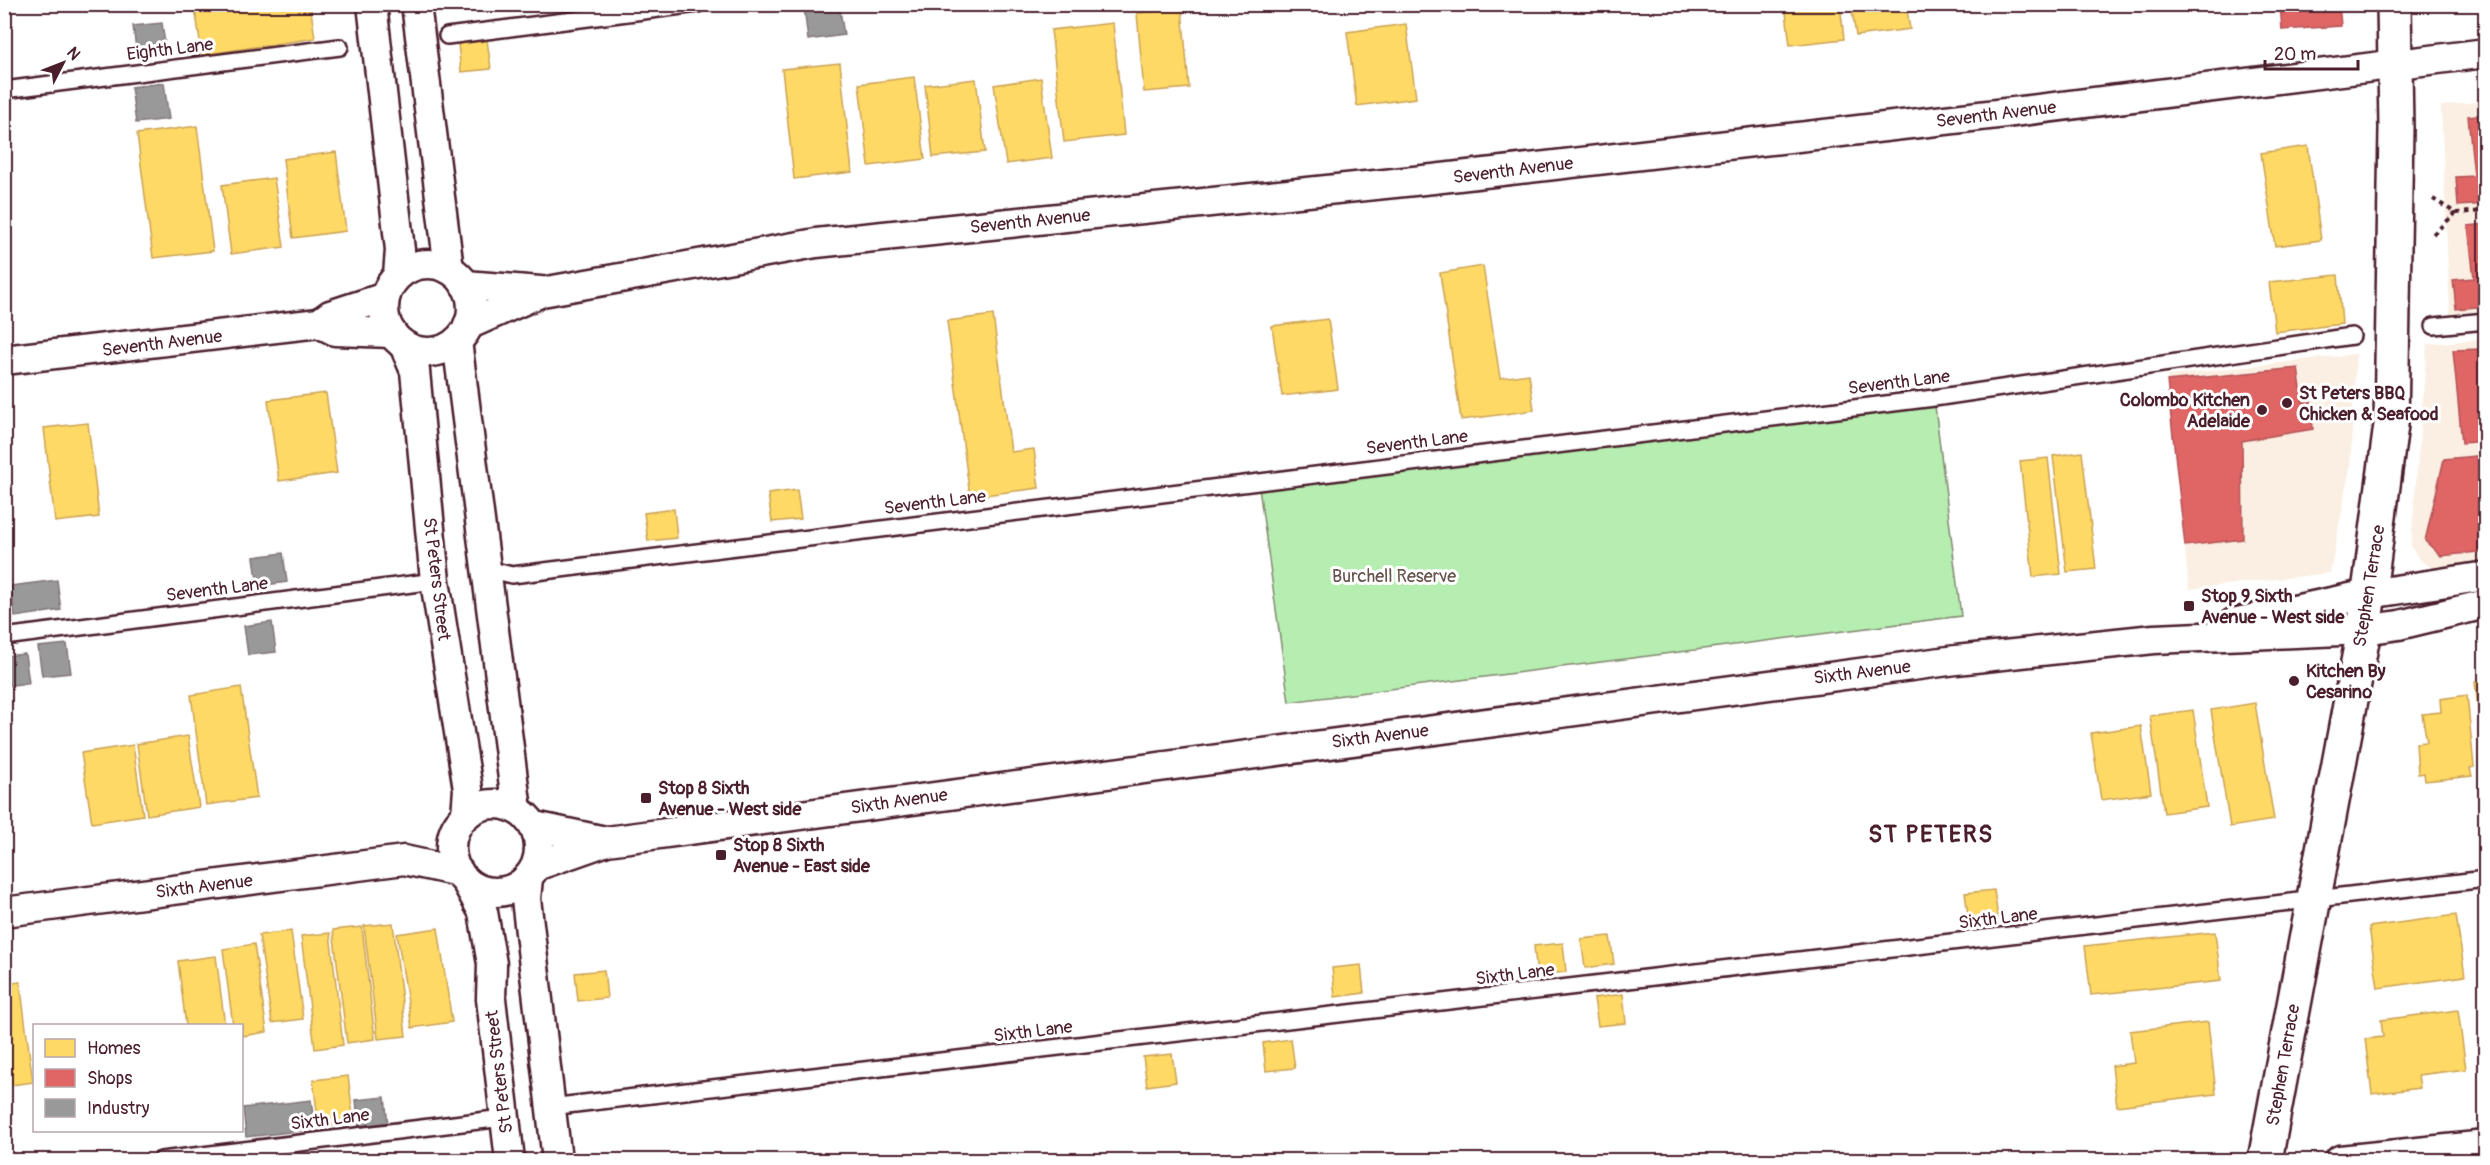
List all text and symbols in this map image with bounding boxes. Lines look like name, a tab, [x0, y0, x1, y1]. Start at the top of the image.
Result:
north arrow	[33, 33, 93, 93]
street label: Eighth Lane	[126, 33, 215, 66]
scale bar	[2265, 33, 2358, 71]
text: N	[62, 43, 85, 64]
text: 20 m	[2274, 43, 2316, 66]
street label: Seventh Avenue	[1935, 96, 2058, 133]
street label: Seventh Avenue	[1452, 152, 1575, 189]
street label: Seventh Avenue	[969, 204, 1092, 239]
street label: Seventh Avenue	[101, 325, 224, 362]
street label: Seventh Lane	[1847, 365, 1952, 400]
place label: St Peters BBQ Chicken & Seafood	[2299, 382, 2439, 426]
place label: Colombo Kitchen Adelaide	[2120, 389, 2251, 433]
marker: St Peters BBQ Chicken & Seafood	[2280, 396, 2294, 410]
marker: Colombo Kitchen Adelaide	[2255, 403, 2269, 417]
street label: Seventh Lane	[1365, 425, 1470, 460]
street label: Seventh Lane	[883, 485, 988, 520]
street label: St Peters Street	[418, 516, 456, 643]
street label: Stephen Terrace	[2348, 523, 2391, 649]
park label: Burchell Reserve	[1332, 565, 1456, 588]
street label: Seventh Lane	[165, 572, 270, 607]
place label: Stop 9 Sixth Avenue - West side	[2201, 585, 2346, 629]
marker: Stop 9 Sixth Avenue - West side	[2182, 599, 2196, 613]
street label: Sixth Avenue	[1812, 655, 1912, 690]
place label: Kitchen By Cesarino	[2306, 660, 2386, 704]
marker: Kitchen By Cesarino	[2287, 674, 2301, 688]
street label: Sixth Avenue	[1330, 719, 1430, 754]
place label: Stop 8 Sixth Avenue - West side	[658, 777, 803, 821]
street label: Sixth Avenue	[849, 783, 949, 820]
marker: Stop 8 Sixth Avenue - West side	[639, 791, 653, 805]
district label: ST PETERS	[1868, 820, 1994, 849]
place label: Stop 8 Sixth Avenue - East side	[733, 834, 871, 878]
marker: Stop 8 Sixth Avenue - East side	[714, 848, 728, 862]
street label: Sixth Avenue	[154, 869, 254, 904]
street label: Sixth Lane	[1957, 902, 2039, 935]
street label: Sixth Lane	[1474, 958, 1556, 991]
street label: Stephen Terrace	[2261, 1002, 2306, 1128]
street label: St Peters Street	[480, 1008, 518, 1135]
street label: Sixth Lane	[992, 1015, 1074, 1048]
legend	[33, 1024, 243, 1132]
text: Homes	[87, 1037, 140, 1060]
text: Shops	[87, 1067, 132, 1090]
text: Industry	[87, 1097, 150, 1120]
street label: Sixth Lane	[289, 1103, 371, 1136]

